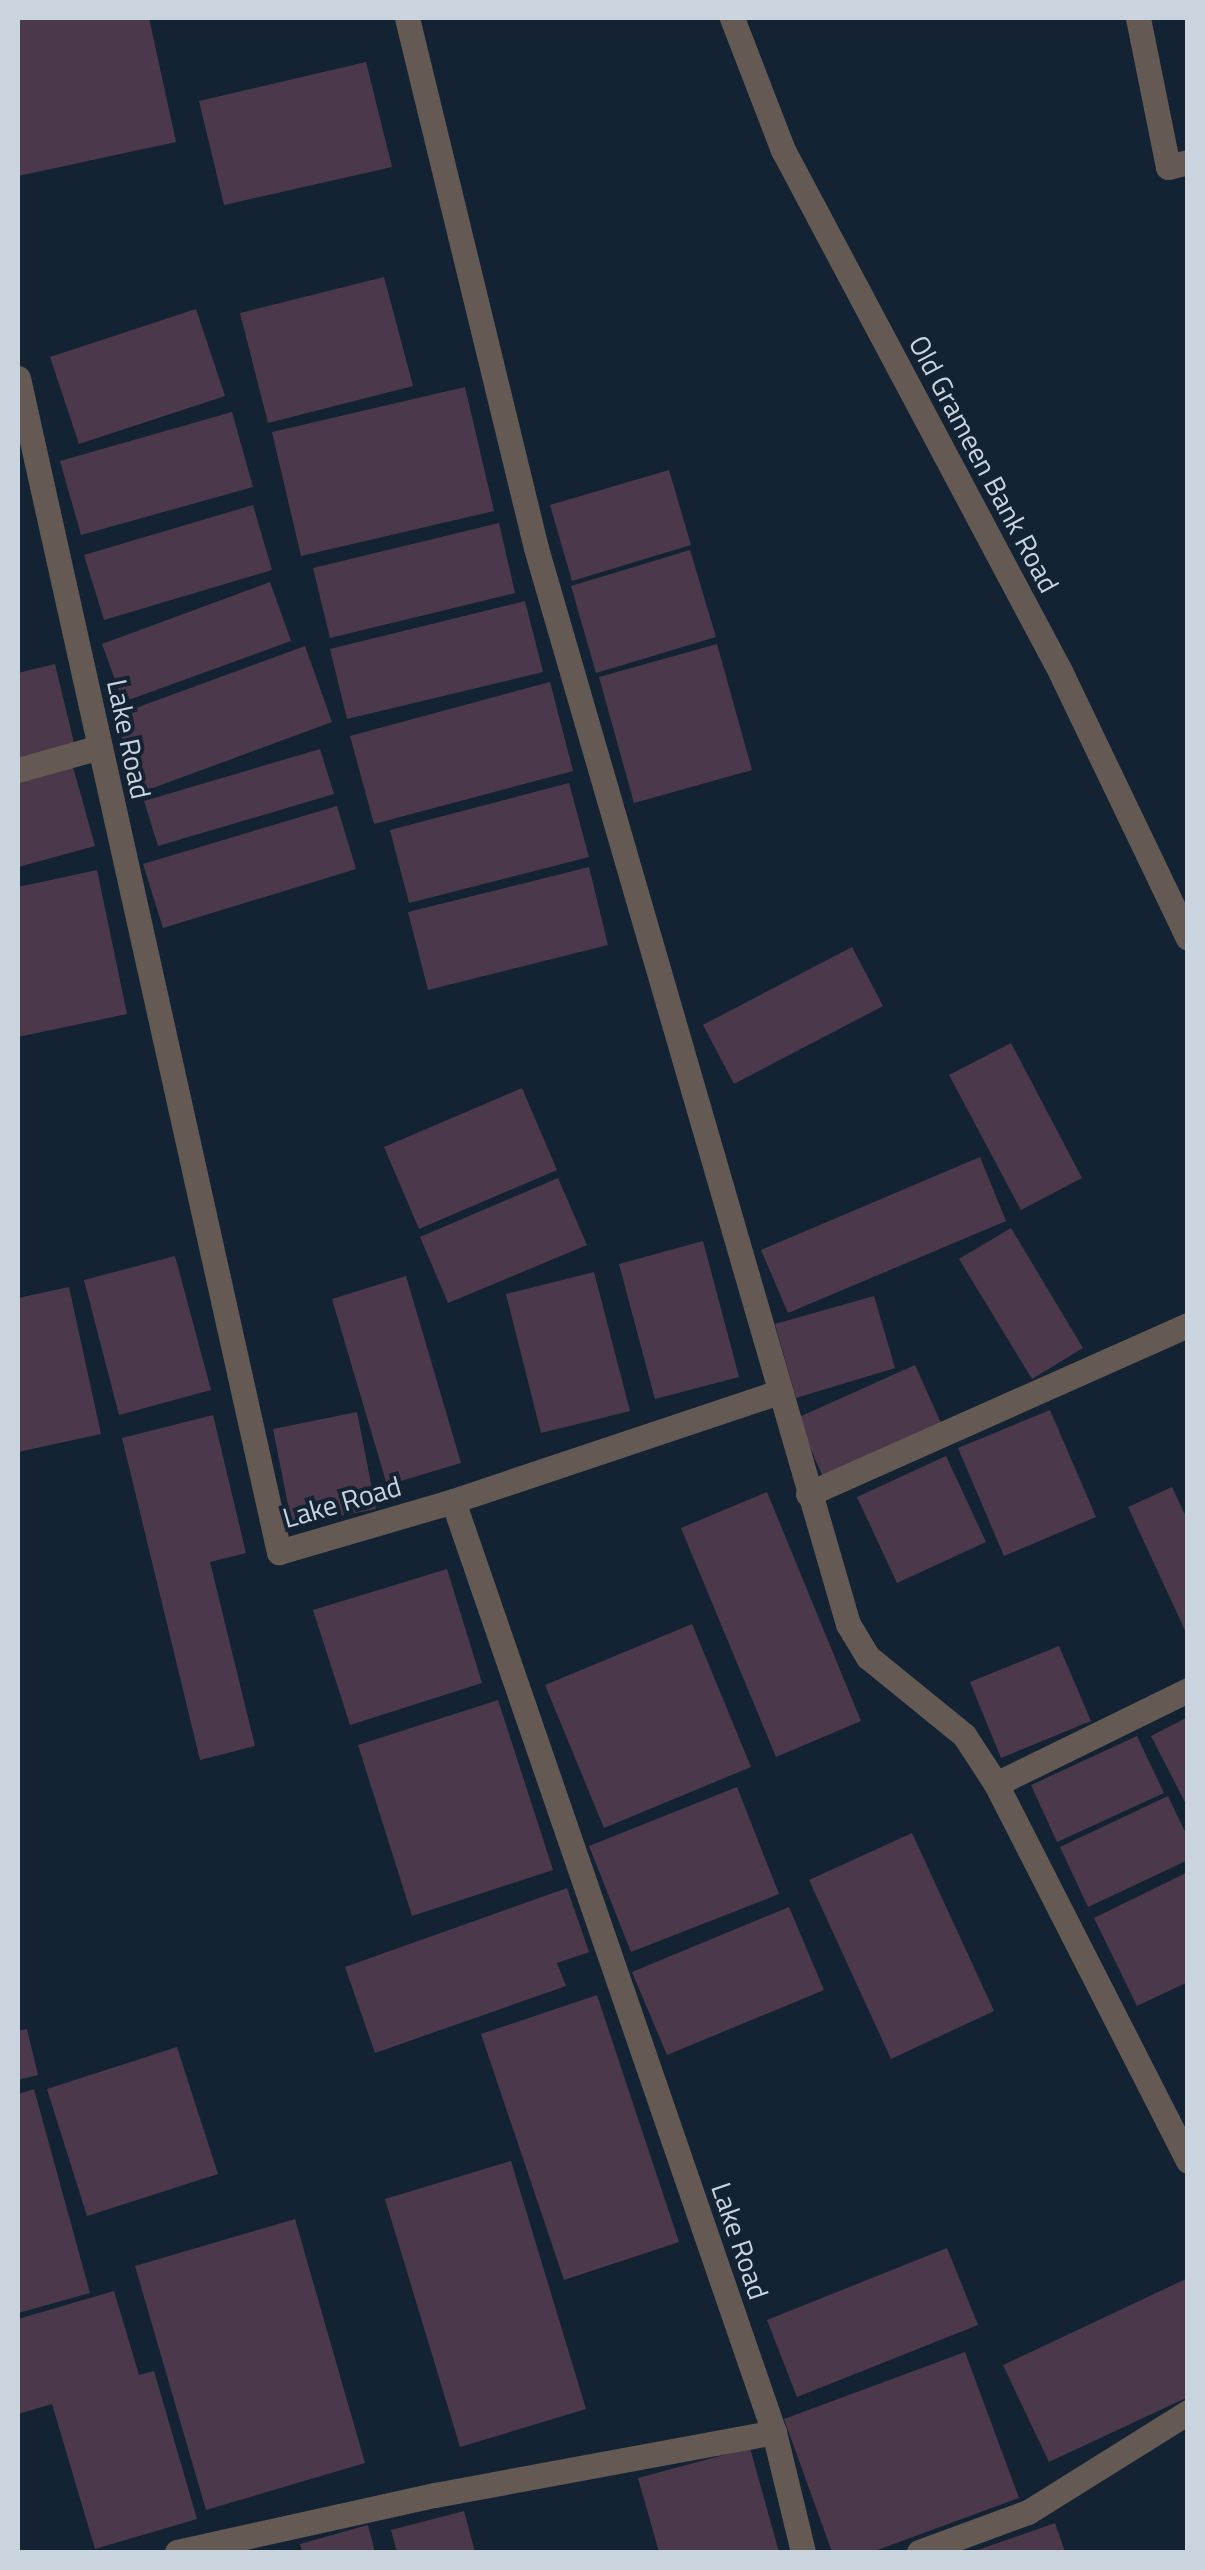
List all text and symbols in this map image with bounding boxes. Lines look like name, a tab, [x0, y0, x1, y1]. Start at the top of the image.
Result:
street label: Old Grameen Bank Road	[902, 330, 1066, 598]
street label: Lake Road	[100, 676, 158, 802]
street label: Lake Road	[279, 1469, 405, 1535]
street label: Lake Road	[704, 2178, 776, 2304]

